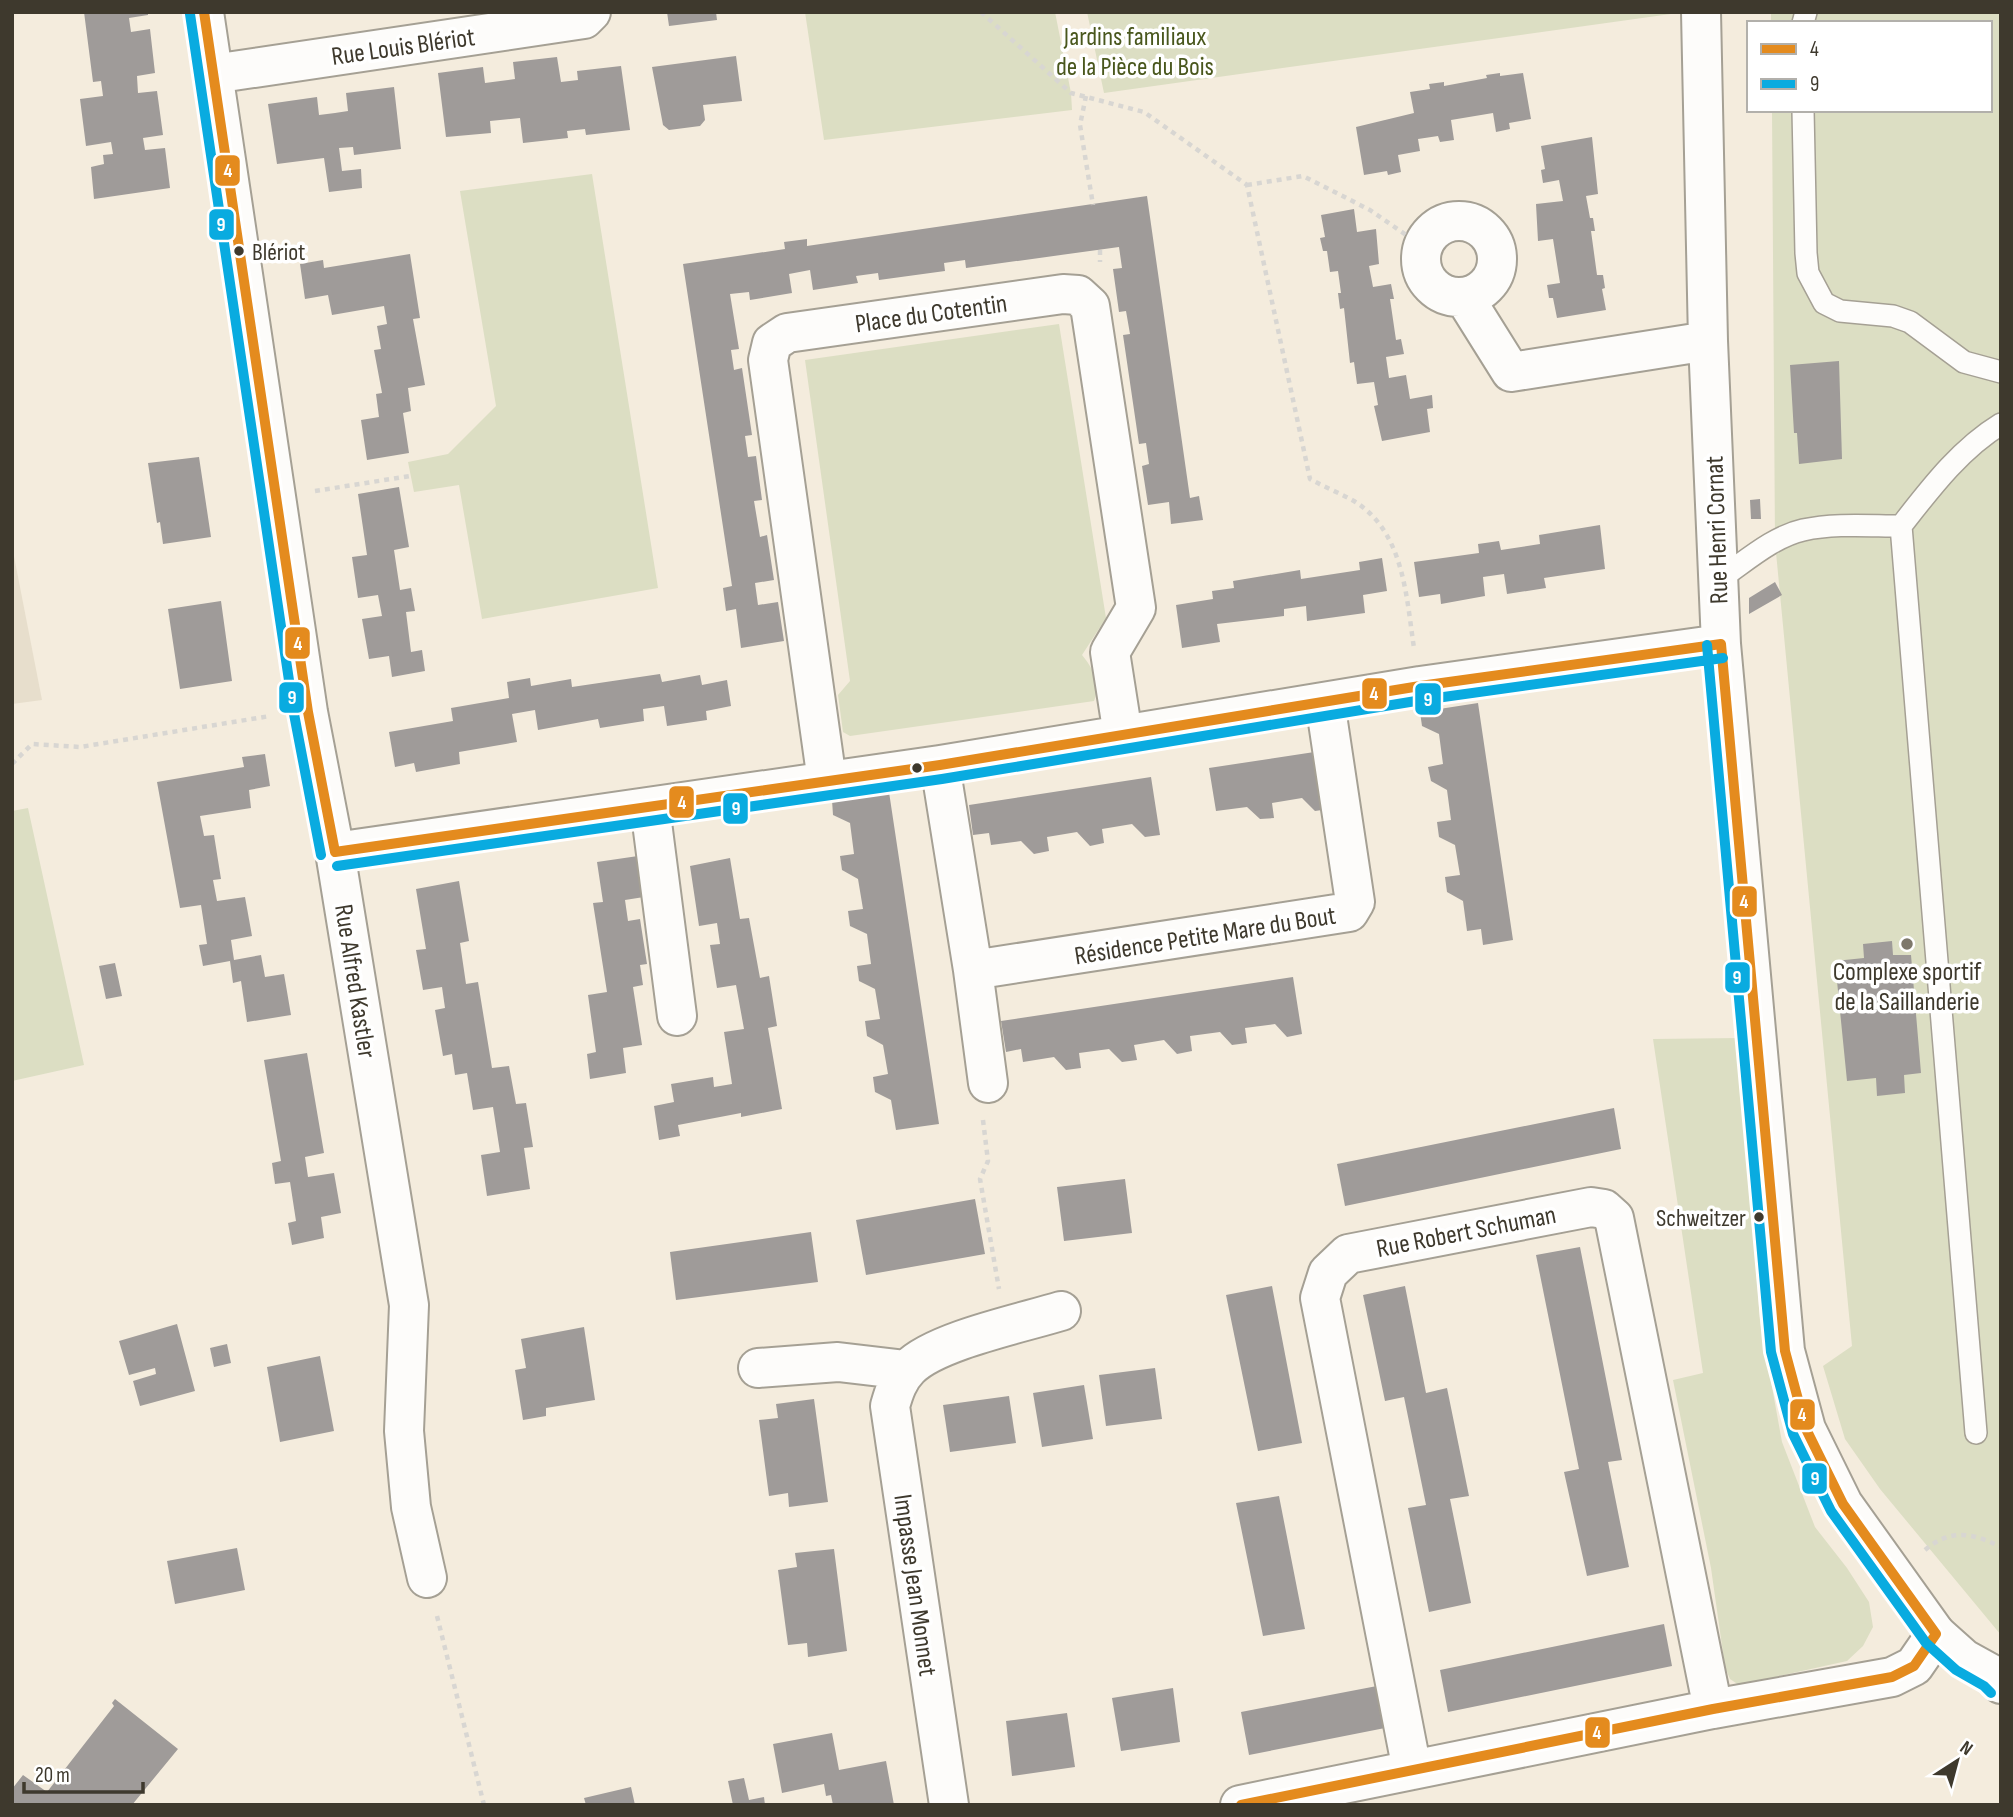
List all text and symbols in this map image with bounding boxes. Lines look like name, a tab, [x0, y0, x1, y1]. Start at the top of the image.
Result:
legend	[1747, 21, 1992, 112]
street label: Rue Louis Blériot	[329, 22, 477, 73]
park label: Jardins familiaux de la Pièce du Bois	[1056, 22, 1214, 83]
text: 4	[1810, 37, 1819, 62]
text: 9	[1810, 72, 1819, 97]
line badge: 4	[214, 154, 241, 187]
text: 4	[224, 160, 233, 183]
line badge: 9	[208, 208, 235, 241]
text: 9	[216, 214, 226, 237]
place label: Blériot	[252, 238, 305, 267]
marker: Blériot	[232, 244, 246, 258]
street label: Place du Cotentin	[853, 288, 1009, 340]
street label: Rue Henri Cornat	[1699, 455, 1736, 605]
line badge: 4	[284, 626, 311, 660]
text: 4	[294, 633, 303, 656]
line badge: 4	[1361, 677, 1388, 710]
line badge: 9	[278, 681, 305, 714]
line badge: 9	[1414, 682, 1442, 716]
text: 4	[1370, 683, 1379, 706]
text: 9	[287, 687, 297, 710]
text: 9	[1423, 689, 1433, 712]
unlabelled marker	[910, 761, 924, 775]
line badge: 4	[668, 785, 695, 819]
text: 4	[678, 792, 687, 815]
line badge: 9	[722, 792, 749, 825]
text: 9	[731, 798, 741, 821]
line badge: 4	[1731, 885, 1758, 918]
text: 4	[1740, 891, 1749, 914]
street label: Résidence Petite Mare du Bout	[1072, 901, 1338, 972]
street label: Rue Alfred Kastler	[327, 902, 382, 1061]
marker: Complexe sportif de la Saillanderie	[1899, 936, 1915, 952]
place label: Complexe sportif de la Saillanderie	[1833, 957, 1982, 1018]
line badge: 9	[1724, 961, 1751, 994]
text: 9	[1732, 967, 1742, 990]
street label: Rue Robert Schuman	[1374, 1200, 1559, 1265]
place label: Schweitzer	[1656, 1204, 1746, 1233]
marker: Schweitzer	[1752, 1210, 1766, 1224]
line badge: 4	[1789, 1398, 1816, 1431]
text: 4	[1798, 1404, 1807, 1427]
line badge: 9	[1801, 1462, 1828, 1495]
text: 9	[1810, 1468, 1820, 1491]
street label: Impasse Jean Monnet	[886, 1492, 943, 1678]
line badge: 4	[1584, 1716, 1611, 1749]
text: 4	[1593, 1722, 1602, 1745]
north arrow	[1922, 1726, 1992, 1796]
text: N	[1955, 1736, 1977, 1761]
scale bar	[24, 1750, 144, 1794]
text: 20 m	[35, 1763, 70, 1788]

